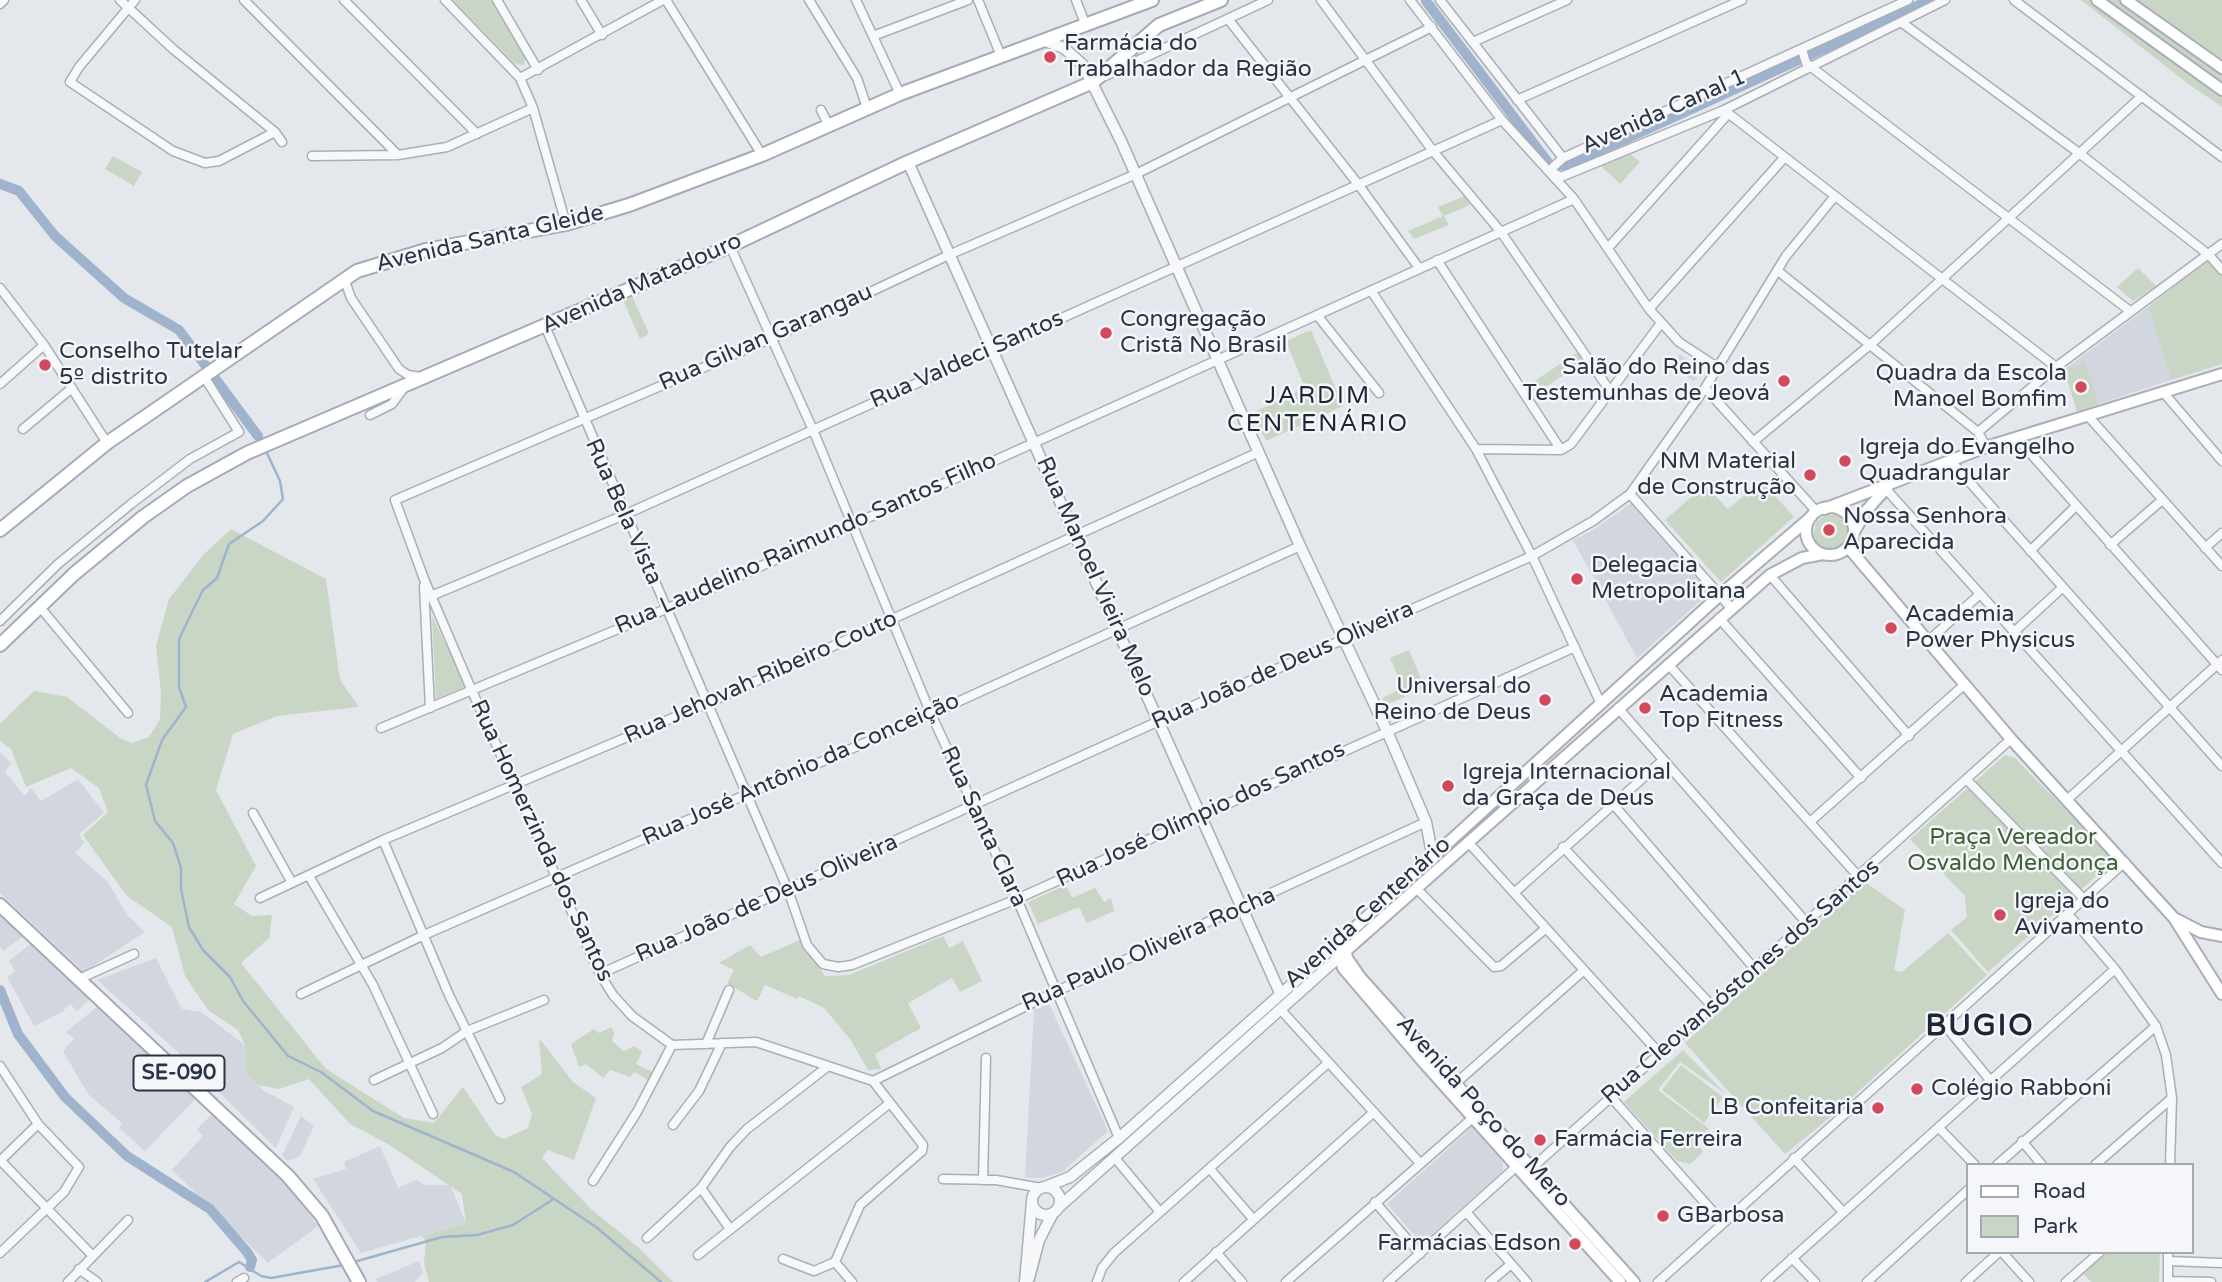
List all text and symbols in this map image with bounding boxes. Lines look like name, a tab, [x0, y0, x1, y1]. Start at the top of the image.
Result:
place label: Farmácia do Trabalhador da Região	[1064, 30, 1312, 84]
marker: Farmácia do Trabalhador da Região	[1042, 49, 1058, 65]
street label: Avenida Canal 1	[1578, 63, 1750, 161]
street label: Avenida Santa Gleide	[374, 199, 606, 279]
street label: Avenida Matadouro	[538, 227, 746, 341]
street label: Rua Gilvan Garangau	[655, 279, 877, 397]
street label: Rua Valdeci Santos	[866, 305, 1068, 415]
place label: Congregação Cristã No Brasil	[1120, 306, 1287, 360]
marker: Congregação Cristã No Brasil	[1098, 325, 1114, 341]
place label: Conselho Tutelar 5º distrito	[59, 338, 242, 392]
place label: Salão do Reino das Testemunhas de Jeová	[1523, 354, 1770, 408]
marker: Conselho Tutelar 5º distrito	[37, 357, 53, 373]
place label: Quadra da Escola Manoel Bomfim	[1876, 360, 2067, 414]
marker: Salão do Reino das Testemunhas de Jeová	[1776, 373, 1792, 389]
marker: Quadra da Escola Manoel Bomfim	[2073, 379, 2089, 395]
district label: JARDIM CENTENÁRIO	[1228, 383, 1408, 439]
place label: Igreja do Evangelho Quadrangular	[1859, 434, 2075, 488]
street label: Rua Bela Vista	[578, 435, 668, 589]
street label: Rua Laudelino Raimundo Santos Filho	[611, 447, 1001, 641]
place label: NM Material de Construção	[1637, 448, 1796, 502]
street label: Rua Manoel Vieira Melo	[1030, 453, 1160, 701]
marker: Igreja do Evangelho Quadrangular	[1837, 453, 1853, 469]
marker: NM Material de Construção	[1802, 467, 1818, 483]
place label: Nossa Senhora Aparecida	[1843, 503, 2007, 557]
marker: Nossa Senhora Aparecida	[1821, 522, 1837, 538]
place label: Delegacia Metropolitana	[1591, 552, 1746, 606]
marker: Delegacia Metropolitana	[1569, 571, 1585, 587]
street label: Rua João de Deus Oliveira	[1148, 596, 1418, 736]
place label: Academia Power Physicus	[1905, 601, 2075, 655]
street label: Rua Jehovah Ribeiro Couto	[620, 605, 902, 751]
marker: Academia Power Physicus	[1883, 620, 1899, 636]
place label: Universal do Reino de Deus	[1373, 673, 1531, 727]
place label: Academia Top Fitness	[1659, 681, 1783, 735]
street label: Rua José Antônio da Conceição	[638, 687, 964, 853]
marker: Universal do Reino de Deus	[1537, 692, 1553, 708]
street label: Rua Homerzinda dos Santos	[463, 696, 619, 986]
marker: Academia Top Fitness	[1637, 700, 1653, 716]
street label: Rua José Olímpio dos Santos	[1052, 736, 1350, 894]
street label: Rua Santa Clara	[934, 742, 1032, 912]
place label: Igreja Internacional da Graça de Deus	[1462, 759, 1671, 813]
marker: Igreja Internacional da Graça de Deus	[1440, 778, 1456, 794]
park label: Praça Vereador Osvaldo Mendonça	[1907, 824, 2119, 878]
street label: Rua João de Deus Oliveira	[632, 829, 902, 969]
street label: Avenida Centenário	[1279, 831, 1457, 995]
street label: Rua Cleovansóstones dos Santos	[1596, 854, 1886, 1110]
street label: Rua Paulo Oliveira Rocha	[1018, 882, 1280, 1018]
place label: Igreja do Avivamento	[2014, 888, 2144, 942]
marker: Igreja do Avivamento	[1992, 907, 2008, 923]
district label: BUGIO	[1926, 1009, 2034, 1045]
street label: Avenida Poço do Mero	[1390, 1011, 1576, 1213]
road number: SE-090	[134, 1056, 224, 1090]
place label: Colégio Rabboni	[1931, 1075, 2112, 1103]
marker: Colégio Rabboni	[1909, 1081, 1925, 1097]
place label: LB Confeitaria	[1709, 1094, 1864, 1122]
marker: LB Confeitaria	[1870, 1100, 1886, 1116]
place label: Farmácia Ferreira	[1554, 1126, 1743, 1154]
marker: Farmácia Ferreira	[1532, 1132, 1548, 1148]
legend	[1966, 1163, 2194, 1254]
text: Road	[2033, 1179, 2086, 1204]
place label: GBarbosa	[1677, 1202, 1785, 1230]
marker: GBarbosa	[1655, 1208, 1671, 1224]
text: Park	[2033, 1214, 2078, 1239]
place label: Farmácias Edson	[1377, 1230, 1561, 1258]
marker: Farmácias Edson	[1567, 1236, 1583, 1252]

